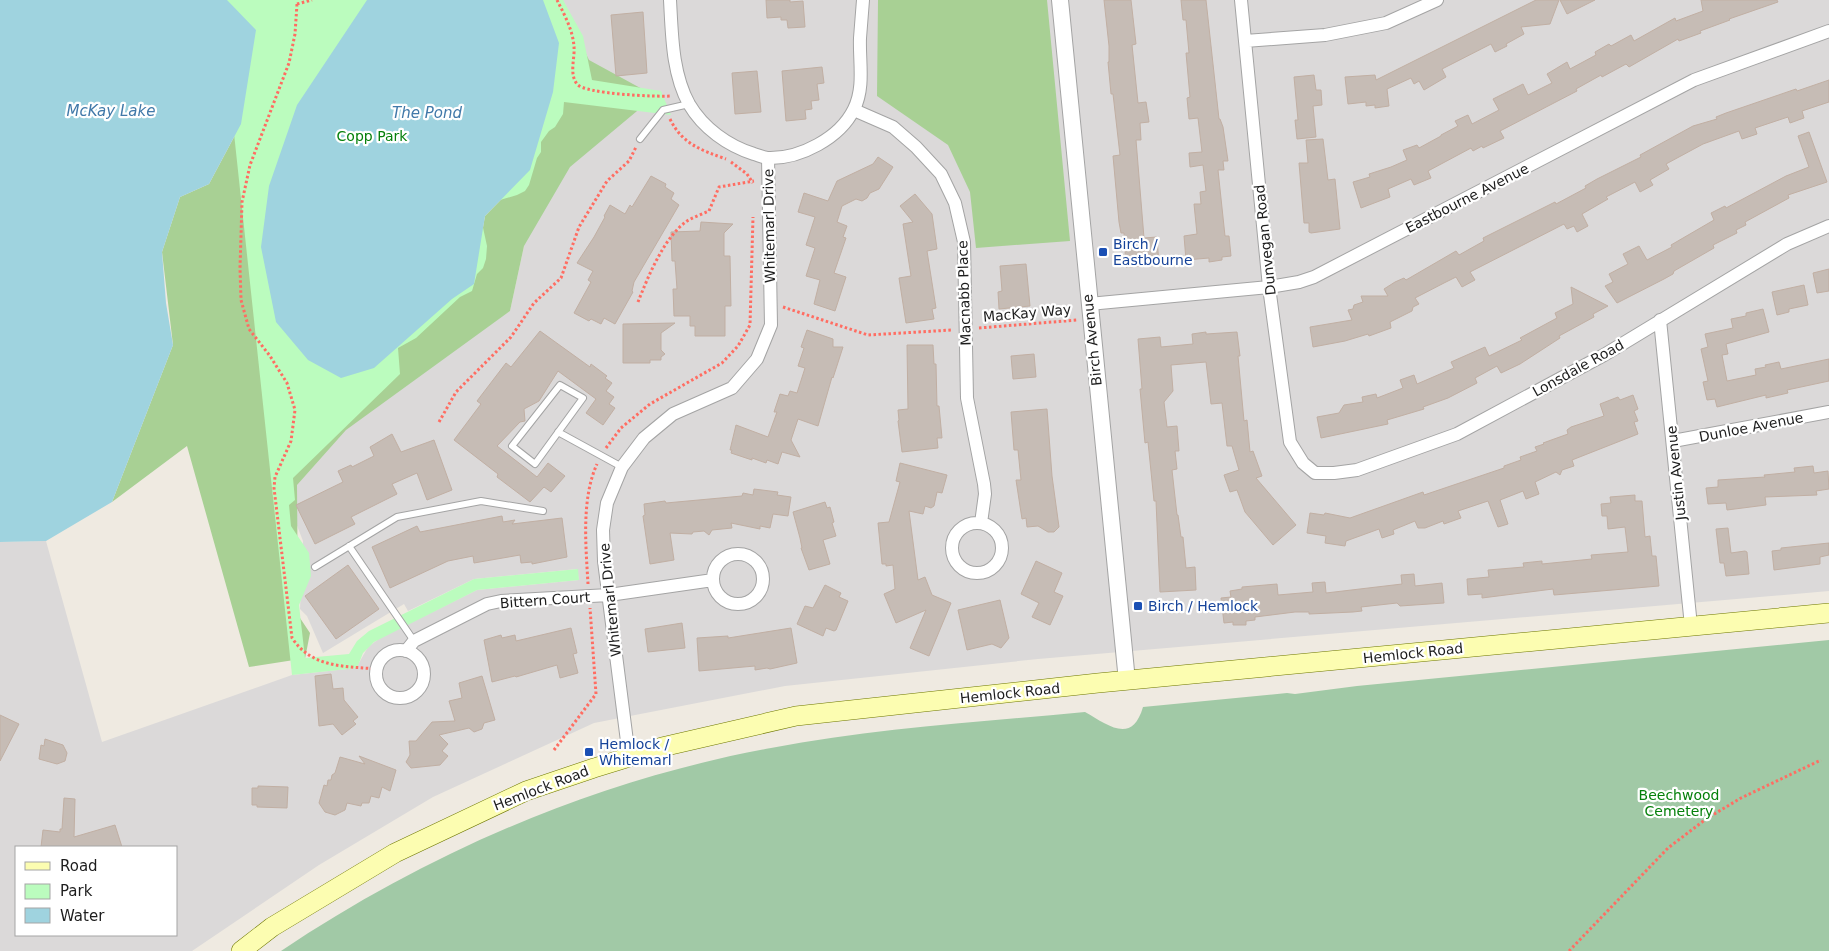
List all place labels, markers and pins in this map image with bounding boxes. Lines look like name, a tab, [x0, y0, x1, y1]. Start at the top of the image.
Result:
place label: Birch / Eastbourne	[1113, 236, 1193, 268]
marker: Birch / Eastbourne	[1097, 246, 1109, 258]
place label: Birch / Hemlock	[1148, 598, 1259, 614]
marker: Birch / Hemlock	[1132, 600, 1144, 612]
place label: Hemlock / Whitemarl	[599, 736, 672, 768]
marker: Hemlock / Whitemarl	[583, 746, 595, 758]

